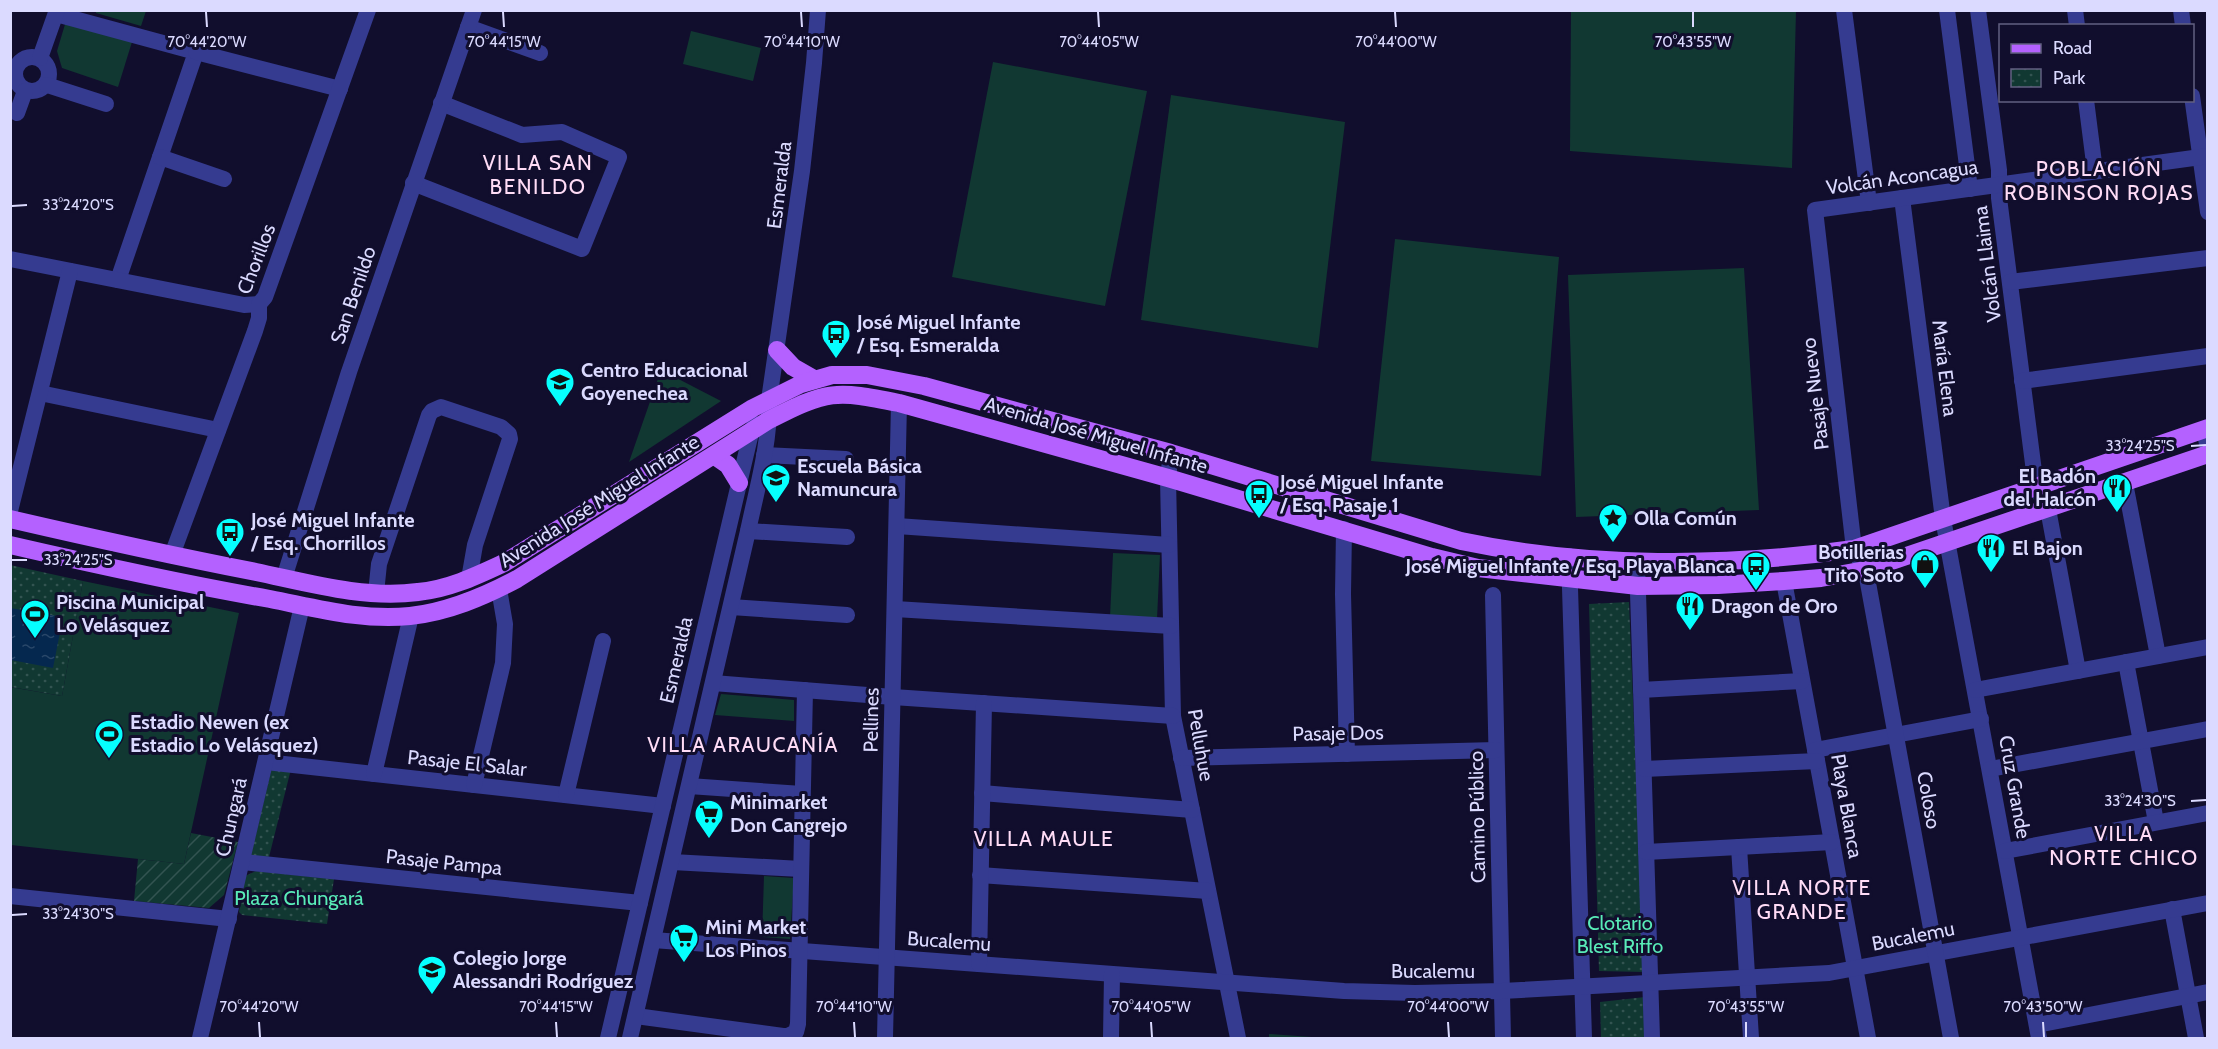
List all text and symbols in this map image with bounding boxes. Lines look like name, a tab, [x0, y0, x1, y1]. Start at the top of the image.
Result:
legend	[1999, 24, 2194, 102]
text: 70°44'20"W	[168, 33, 247, 51]
text: 70°44'15"W	[467, 33, 542, 51]
text: 70°44'10"W	[764, 33, 841, 51]
text: 70°44'05"W	[1059, 33, 1139, 51]
text: 70°44'00"W	[1355, 33, 1438, 51]
text: 70°43'55"W	[1655, 33, 1732, 51]
text: Road	[2053, 37, 2092, 59]
text: Park	[2053, 67, 2086, 89]
street label: Esmeralda	[762, 139, 796, 230]
district label: VILLA SAN BENILDO	[483, 150, 593, 199]
street label: Volcán Aconcagua	[1825, 154, 1980, 200]
district label: POBLACIÓN ROBINSON ROJAS	[2004, 156, 2194, 205]
text: 33°24'20"S	[42, 196, 114, 214]
street label: Volcán Llaima	[1968, 204, 2006, 323]
street label: Chorillos	[232, 220, 280, 298]
street label: San Benildo	[325, 243, 381, 347]
place label: José Miguel Infante / Esq. Esmeralda	[856, 310, 1021, 357]
bus stop icon: José Miguel Infante / Esq. Esmeralda	[820, 318, 852, 360]
street label: María Elena	[1927, 318, 1963, 418]
street label: Pasaje Nuevo	[1796, 337, 1834, 451]
place label: Centro Educacional Goyenechea	[581, 358, 748, 405]
school or university icon: Centro Educacional Goyenechea	[544, 366, 576, 408]
street label: Avenida José Miguel Infante	[982, 392, 1210, 478]
street label: Avenida José Miguel Infante	[495, 430, 703, 572]
text: 33°24'25"S	[2105, 437, 2175, 455]
place label: Escuela Básica Namuncura	[797, 454, 922, 501]
school or university icon: Escuela Básica Namuncura	[760, 462, 792, 504]
place label: El Badón del Halcón	[2004, 464, 2096, 511]
place label: José Miguel Infante / Esq. Pasaje 1	[1279, 470, 1444, 517]
restaurant icon: El Badón del Halcón	[2101, 472, 2133, 514]
bus stop icon: José Miguel Infante / Esq. Pasaje 1	[1243, 478, 1275, 520]
place icon: Olla Común	[1597, 502, 1629, 544]
place label: Olla Común	[1634, 506, 1737, 530]
place label: José Miguel Infante / Esq. Chorrillos	[250, 508, 415, 555]
bus stop icon: José Miguel Infante / Esq. Chorrillos	[214, 516, 246, 558]
restaurant icon: El Bajon	[1975, 532, 2007, 574]
place label: El Bajon	[2012, 536, 2083, 560]
place label: Botillerias Tito Soto	[1818, 540, 1904, 587]
shop icon: Botillerias Tito Soto	[1909, 548, 1941, 590]
bus stop icon: José Miguel Infante / Esq. Playa Blanca	[1740, 550, 1772, 592]
text: 33°24'25"S	[43, 551, 113, 569]
place label: José Miguel Infante / Esq. Playa Blanca	[1405, 554, 1735, 578]
place label: Piscina Municipal Lo Velásquez	[56, 590, 204, 637]
restaurant icon: Dragon de Oro	[1674, 590, 1706, 632]
place label: Dragon de Oro	[1711, 594, 1838, 618]
sports icon: Piscina Municipal Lo Velásquez	[19, 598, 51, 640]
street label: Esmeralda	[654, 614, 698, 706]
street label: Pellines	[858, 687, 884, 753]
street label: Pelluhue	[1183, 707, 1219, 783]
place label: Estadio Newen (ex Estadio Lo Velásquez)	[130, 710, 319, 757]
sports icon: Estadio Newen (ex Estadio Lo Velásquez)	[93, 718, 125, 760]
street label: Pasaje Dos	[1292, 720, 1384, 746]
district label: VILLA ARAUCANÍA	[647, 732, 839, 757]
street label: Cruz Grande	[1994, 733, 2036, 841]
street label: Pasaje El Salar	[406, 745, 529, 781]
street label: Camino Público	[1464, 751, 1490, 883]
street label: Playa Blanca	[1826, 752, 1868, 860]
street label: Coloso	[1912, 769, 1946, 831]
street label: Chungará	[210, 775, 252, 859]
place label: Minimarket Don Cangrejo	[730, 790, 847, 837]
text: 33°24'30"S	[2104, 792, 2176, 810]
supermarket icon: Minimarket Don Cangrejo	[693, 798, 725, 840]
district label: VILLA NORTE CHICO	[2049, 821, 2199, 870]
district label: VILLA MAULE	[974, 826, 1114, 851]
street label: Pasaje Pampa	[385, 844, 504, 880]
district label: VILLA NORTE GRANDE	[1732, 875, 1872, 924]
park label: Plaza Chungará	[234, 886, 364, 910]
text: 33°24'30"S	[42, 905, 114, 923]
park label: Clotario Blest Riffo	[1577, 911, 1663, 958]
place label: Mini Market Los Pinos	[705, 915, 806, 962]
street label: Bucalemu	[1870, 916, 1956, 956]
supermarket icon: Mini Market Los Pinos	[668, 922, 700, 964]
street label: Bucalemu	[906, 926, 992, 956]
place label: Colegio Jorge Alessandri Rodríguez	[453, 946, 634, 993]
school or university icon: Colegio Jorge Alessandri Rodríguez	[416, 954, 448, 996]
street label: Bucalemu	[1391, 959, 1475, 983]
text: 70°44'20"W	[220, 998, 299, 1016]
text: 70°44'15"W	[519, 998, 594, 1016]
text: 70°44'10"W	[816, 998, 893, 1016]
text: 70°44'05"W	[1111, 998, 1191, 1016]
text: 70°44'00"W	[1407, 998, 1490, 1016]
text: 70°43'55"W	[1708, 998, 1785, 1016]
text: 70°43'50"W	[2004, 998, 2083, 1016]

